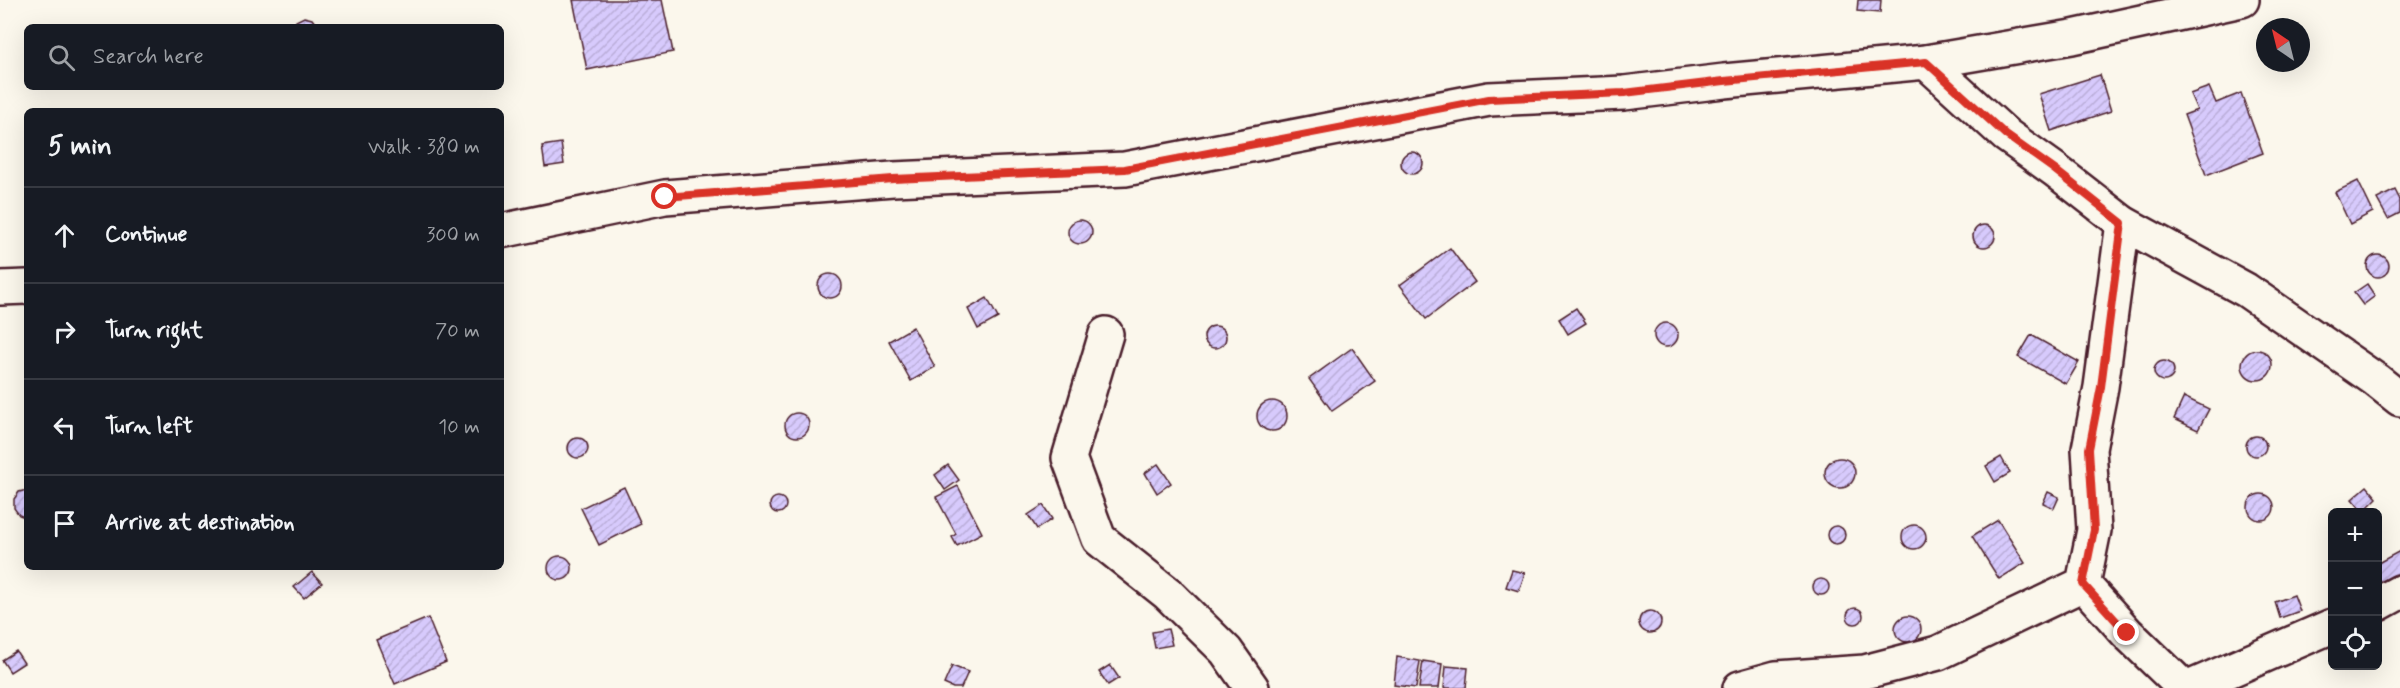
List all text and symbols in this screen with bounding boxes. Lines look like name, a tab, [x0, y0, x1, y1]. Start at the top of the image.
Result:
north arrow	[2256, 18, 2310, 72]
search box	[24, 24, 504, 90]
icon: search	[45, 41, 78, 74]
text: Search here	[93, 43, 204, 71]
text: 5 min	[48, 130, 112, 164]
text: Walk · 380 m	[368, 134, 480, 161]
route start	[651, 183, 677, 209]
icon: ahead	[48, 219, 81, 252]
text: Continue	[105, 221, 187, 249]
text: 300 m	[426, 222, 480, 249]
icon: right	[48, 315, 81, 348]
text: Turn right	[105, 317, 203, 345]
text: 70 m	[435, 318, 480, 345]
icon: left	[48, 411, 81, 444]
text: Turn left	[105, 413, 193, 441]
text: 10 m	[438, 414, 480, 441]
icon: arrive	[48, 507, 81, 540]
map controls	[2328, 508, 2382, 670]
button: +	[2328, 508, 2382, 562]
text: Arrive at destination	[105, 509, 295, 537]
button: −	[2328, 562, 2382, 616]
button: locate	[2328, 616, 2382, 670]
route end	[2113, 619, 2139, 645]

